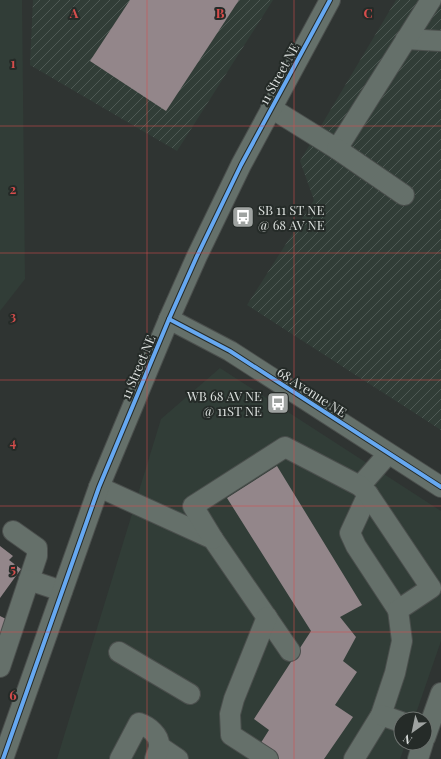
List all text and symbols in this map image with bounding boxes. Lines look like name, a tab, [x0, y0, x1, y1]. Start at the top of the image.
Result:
text: A	[69, 4, 79, 21]
text: B	[216, 4, 225, 21]
text: C	[363, 4, 373, 21]
street label: 11 Street NE	[255, 40, 302, 108]
text: 1	[11, 54, 16, 71]
text: 2	[10, 180, 17, 197]
place label: SB 11 ST NE @ 68 AV NE	[258, 201, 325, 233]
bus stop icon: SB 11 ST NE @ 68 AV NE	[230, 204, 256, 230]
text: 3	[10, 307, 16, 324]
street label: 11 Street NE	[116, 332, 159, 401]
street label: 68 Avenue NE	[274, 363, 350, 420]
place label: WB 68 AV NE @ 11ST NE	[186, 387, 262, 419]
bus stop icon: WB 68 AV NE @ 11ST NE	[265, 390, 291, 416]
text: 4	[10, 433, 17, 450]
text: 5	[10, 560, 16, 577]
text: 6	[9, 686, 17, 703]
north arrow	[393, 711, 433, 751]
text: N	[400, 731, 415, 748]

